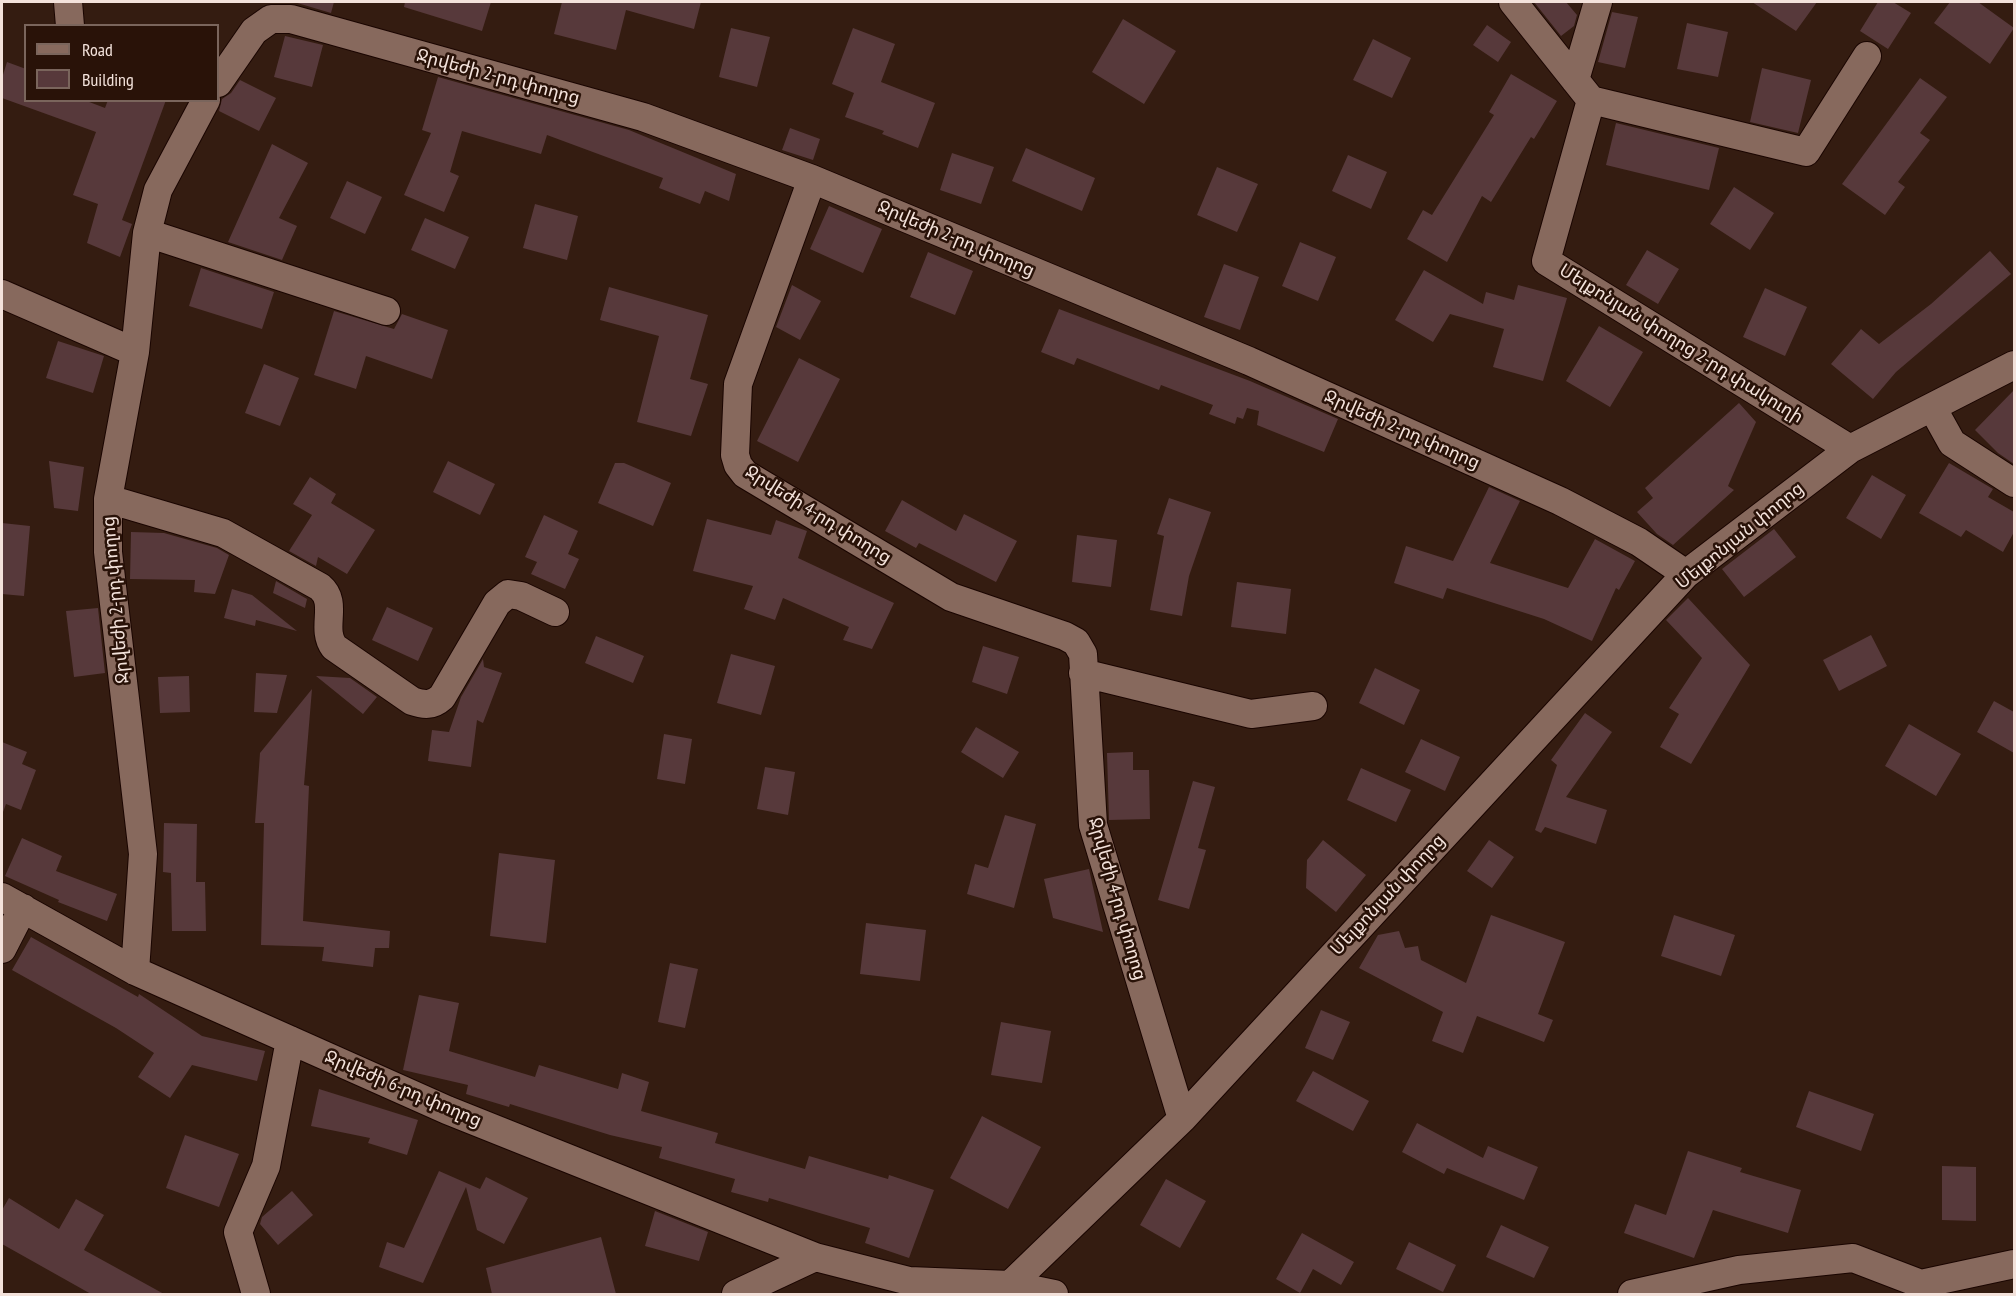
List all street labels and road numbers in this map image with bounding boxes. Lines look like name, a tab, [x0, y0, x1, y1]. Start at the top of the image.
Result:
street label: Ջրվեժի 2-րդ փողոց	[414, 45, 582, 109]
street label: Ջրվեժի 2-րդ փողոց	[874, 196, 1038, 282]
street label: Մելքոնյան փողոց 2-րդ փակուղի	[1555, 260, 1807, 428]
street label: Ջրվեժի 2-րդ փողոց	[1321, 386, 1483, 474]
street label: Ջրվեժի 4-րդ փողոց	[741, 461, 895, 569]
street label: Մելքոնյան փողոց	[1672, 478, 1808, 594]
street label: Ջրվեժի 2-րդ փողոց	[98, 515, 134, 685]
street label: Ջրվեժի 4-րդ փողոց	[1083, 815, 1151, 983]
street label: Մելքոնյան փողոց	[1326, 830, 1450, 960]
street label: Ջրվեժի 6-րդ փողոց	[321, 1046, 485, 1132]

